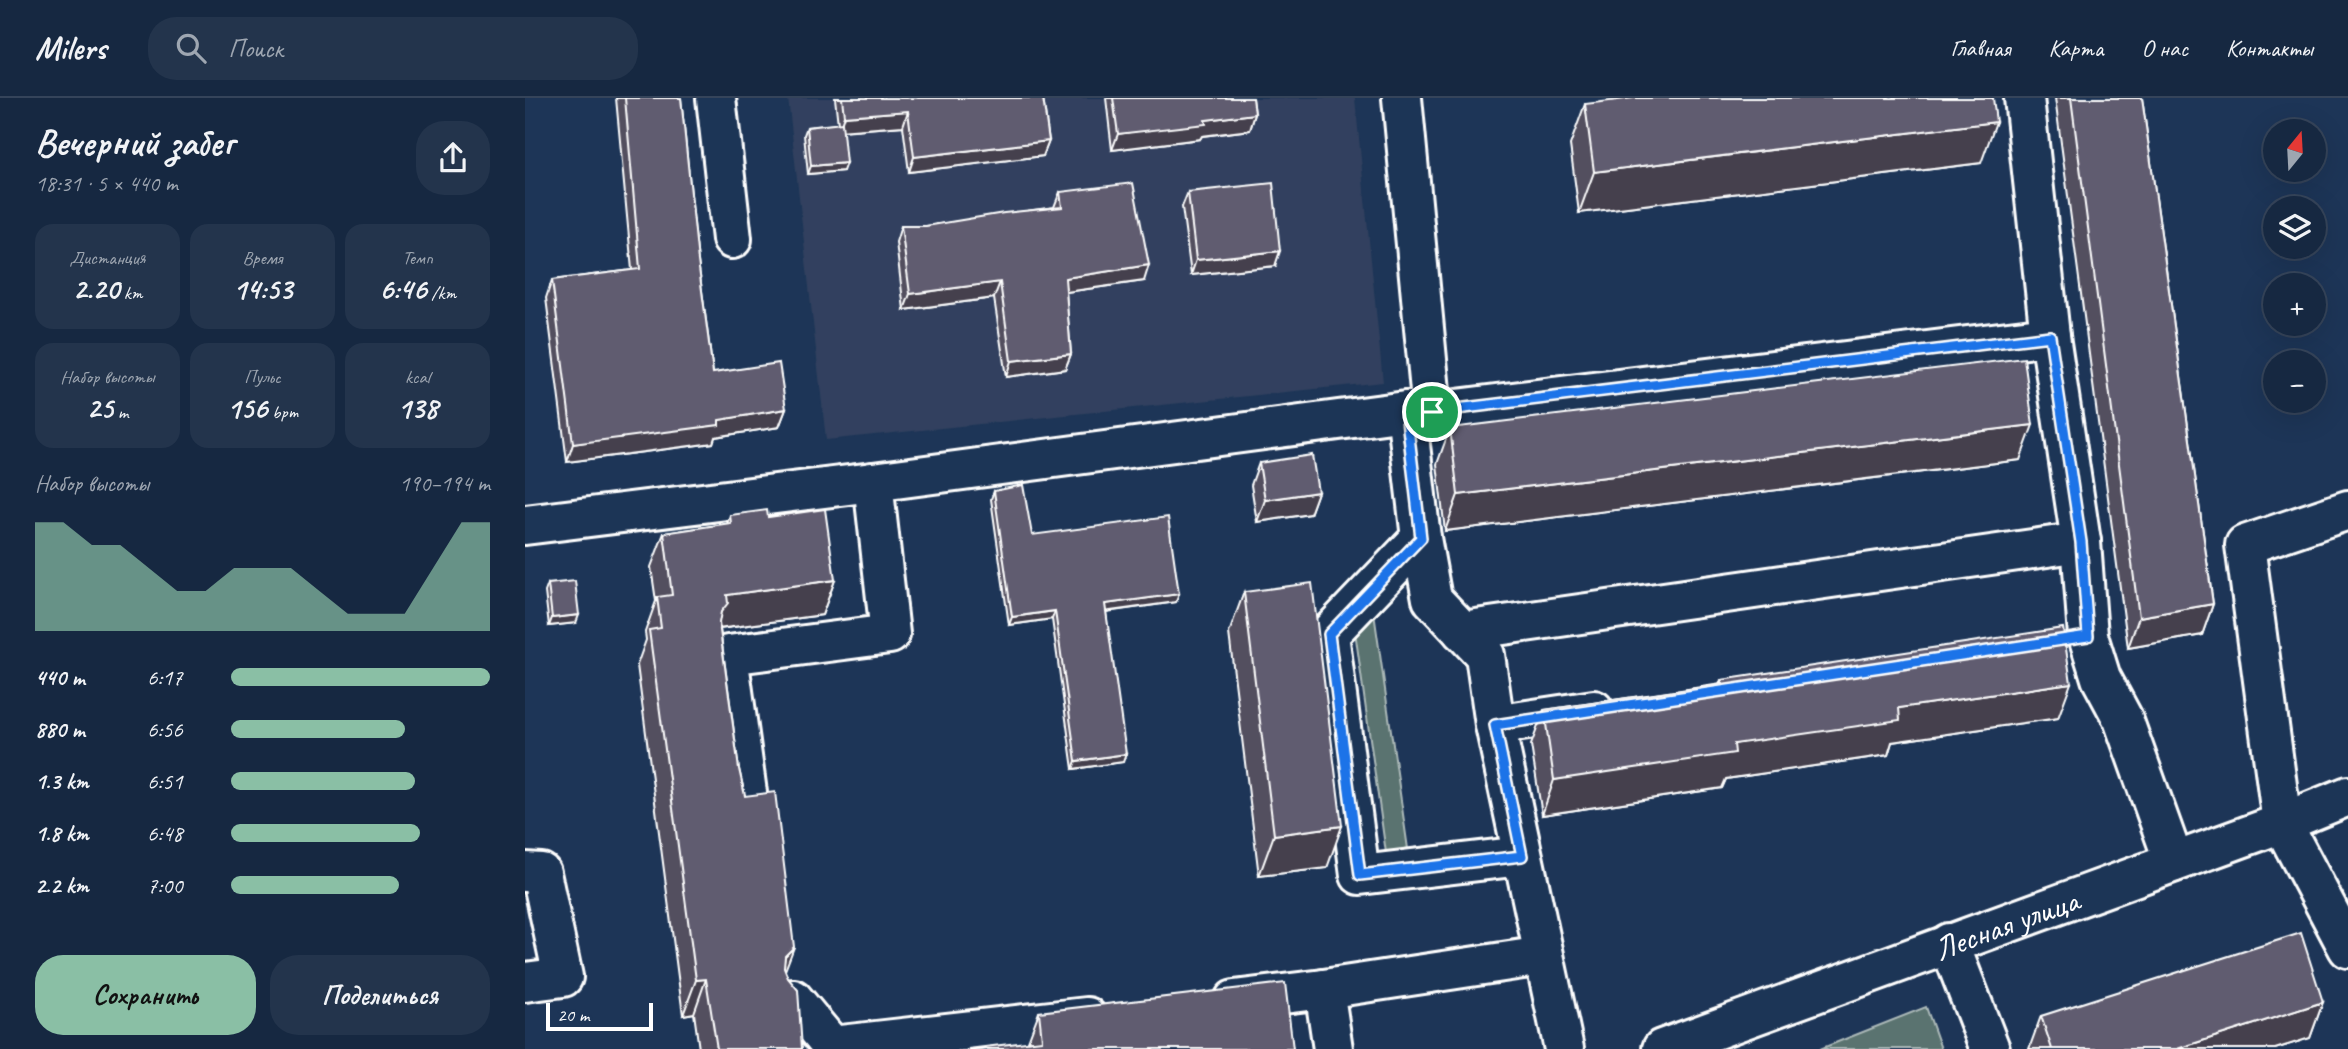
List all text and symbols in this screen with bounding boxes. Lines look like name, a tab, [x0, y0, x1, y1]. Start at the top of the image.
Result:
search box	[148, 17, 638, 80]
text: Milers	[35, 27, 106, 69]
icon: search	[172, 29, 210, 67]
text: Поиск	[228, 32, 283, 65]
text: Главная	[1950, 33, 2011, 63]
text: Карта	[2049, 33, 2103, 63]
text: О нас	[2141, 33, 2188, 63]
text: Контакты	[2226, 33, 2313, 63]
text: Вечерний забег	[35, 119, 234, 166]
north arrow	[2263, 119, 2326, 182]
map controls	[2263, 119, 2326, 413]
button: share	[416, 121, 490, 195]
text: 18:31 · 5 × 440 m	[35, 169, 178, 198]
button: layers	[2263, 196, 2326, 259]
text: Дистанция	[70, 246, 145, 270]
text: Время	[242, 246, 283, 270]
text: Темп	[402, 246, 433, 270]
text: 2.20	[73, 270, 119, 308]
text: 14:53	[233, 270, 292, 308]
text: 6:46	[379, 270, 427, 308]
button: +	[2263, 273, 2326, 336]
text: km	[119, 281, 142, 305]
text: /km	[427, 281, 456, 305]
button: −	[2263, 350, 2326, 413]
text: Набор высоты	[60, 365, 155, 389]
text: Пульс	[244, 365, 281, 389]
text: kcal	[405, 365, 430, 389]
pin	[1402, 382, 1462, 442]
text: 25	[87, 389, 113, 427]
text: 156	[227, 389, 267, 427]
text: 138	[397, 389, 438, 427]
icon: arrive	[1413, 393, 1451, 431]
text: m	[113, 400, 128, 424]
text: bpm	[267, 400, 298, 424]
text: Набор высоты	[35, 469, 149, 498]
text: 190–194 m	[399, 469, 490, 498]
text: 440 m	[35, 663, 85, 692]
text: 6:17	[147, 663, 183, 692]
text: 880 m	[35, 715, 85, 744]
text: 6:56	[147, 715, 183, 744]
text: 1.3 km	[35, 767, 89, 796]
text: 6:51	[147, 767, 183, 796]
text: 1.8 km	[35, 819, 89, 848]
text: 6:48	[147, 819, 183, 848]
text: 2.2 km	[35, 871, 89, 900]
text: 7:00	[147, 871, 183, 900]
street label: Лесная улица	[1928, 878, 2087, 970]
button: Сохранить	[35, 955, 256, 1035]
button: Поделиться	[270, 955, 490, 1035]
scale bar	[546, 1000, 653, 1032]
text: 20 m	[557, 1003, 589, 1027]

